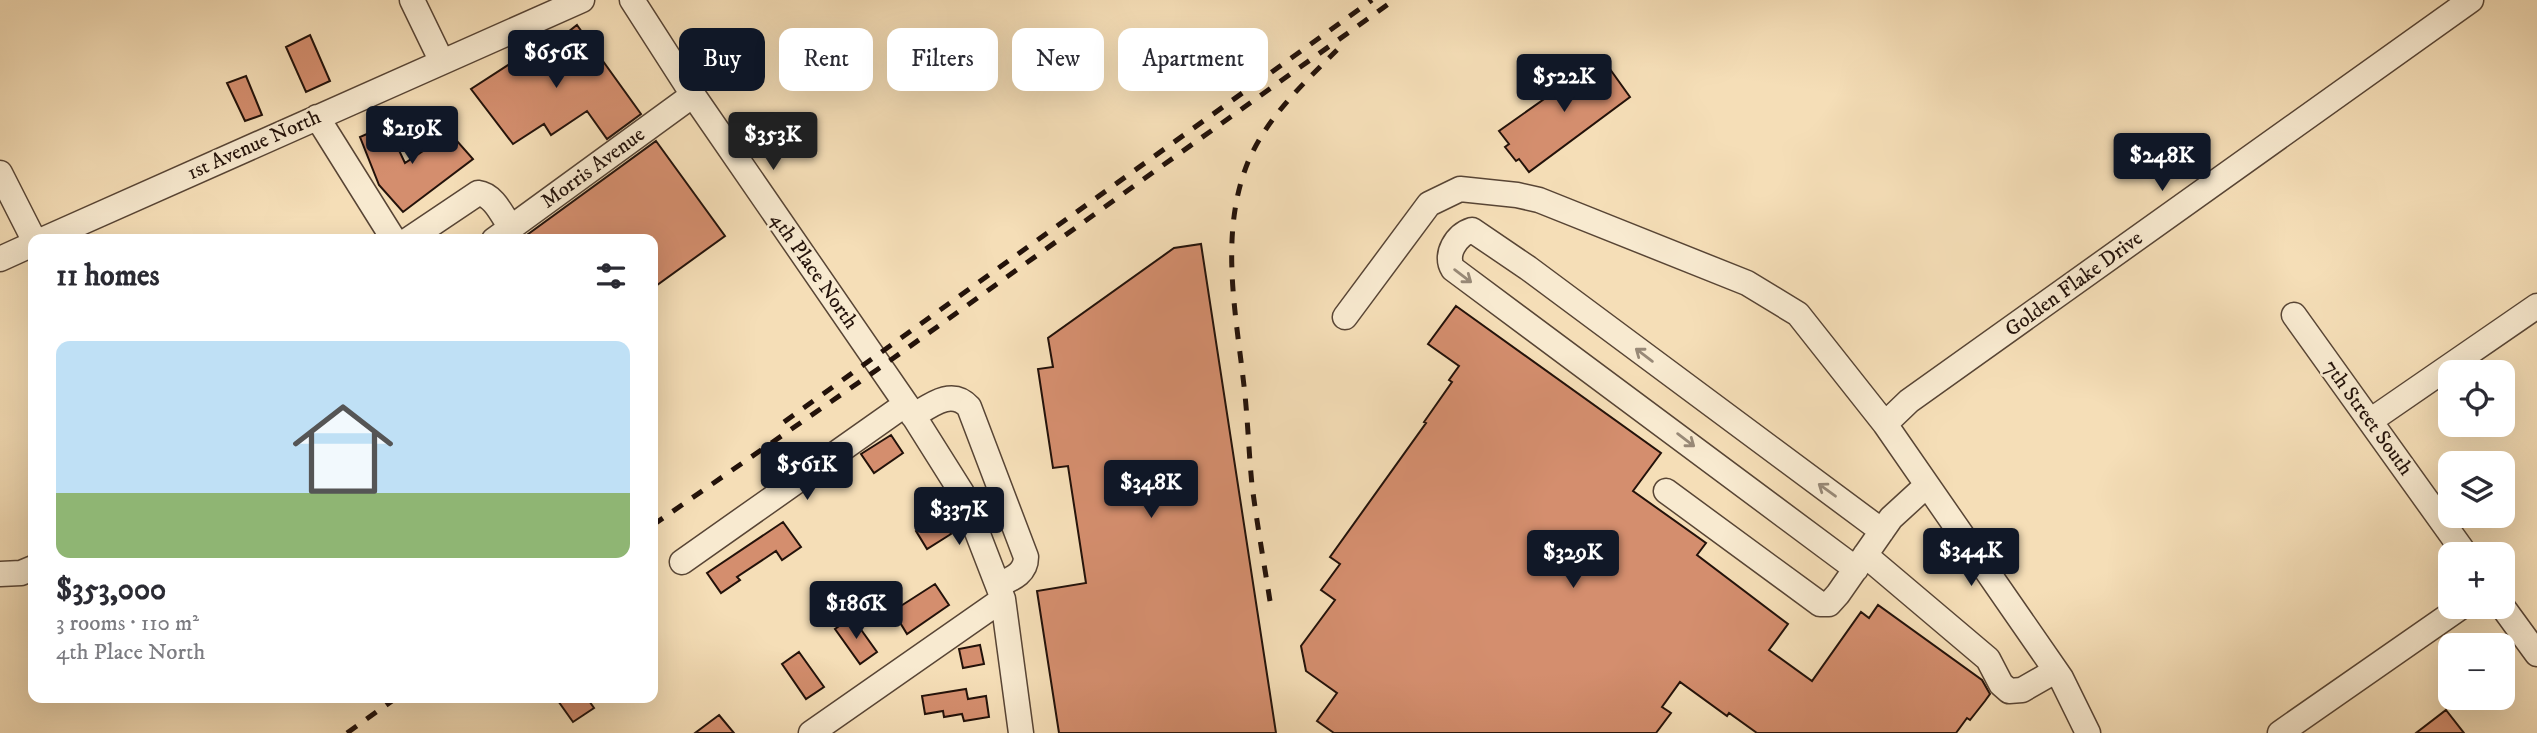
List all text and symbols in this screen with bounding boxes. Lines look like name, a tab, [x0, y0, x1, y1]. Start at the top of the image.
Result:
chip: Buy	[679, 28, 765, 91]
chip: Rent	[779, 28, 873, 91]
chip: Filters	[887, 28, 998, 91]
chip: New	[1012, 28, 1104, 91]
chip: Apartment	[1118, 28, 1268, 91]
pin: $656K	[507, 31, 605, 90]
text: $656K	[524, 38, 588, 67]
pin: $522K	[1515, 54, 1613, 114]
text: $522K	[1533, 62, 1595, 91]
street label: 1st Avenue North	[183, 104, 325, 186]
pin: $219K	[363, 106, 461, 166]
pin: $353K	[724, 113, 822, 172]
text: $219K	[382, 114, 442, 143]
text: $353K	[744, 120, 802, 149]
street label: Morris Avenue	[536, 121, 650, 214]
pin: $248K	[2113, 134, 2211, 193]
text: $248K	[2130, 141, 2194, 170]
street label: 4th Place North	[764, 208, 864, 334]
street label: Golden Flake Drive	[2000, 225, 2148, 343]
icon: filters	[592, 257, 630, 295]
text: 11 homes	[56, 258, 160, 295]
one-way arrow	[1453, 269, 1472, 284]
one-way arrow	[1635, 348, 1654, 363]
street label: 7th Street South	[2317, 355, 2419, 481]
map controls	[2438, 360, 2515, 710]
button: locate	[2438, 360, 2515, 437]
icon: home	[280, 386, 406, 512]
one-way arrow	[1676, 433, 1694, 448]
pin: $561K	[758, 442, 856, 502]
text: $561K	[777, 450, 837, 479]
button: layers	[2438, 451, 2515, 528]
pin: $348K	[1102, 461, 1200, 520]
text: $348K	[1120, 468, 1182, 497]
one-way arrow	[1818, 483, 1837, 498]
pin: $337K	[910, 488, 1008, 547]
text: $337K	[930, 495, 988, 524]
pin: $344K	[1922, 528, 2020, 588]
pin: $329K	[1524, 530, 1622, 590]
text: $344K	[1939, 536, 2003, 565]
text: $329K	[1543, 538, 1603, 567]
button: +	[2438, 542, 2515, 619]
text: $353,000	[56, 572, 166, 609]
pin: $186K	[807, 582, 905, 641]
text: $186K	[826, 589, 886, 618]
text: 3 rooms · 110 m²	[56, 609, 199, 638]
button: −	[2438, 633, 2515, 710]
text: 4th Place North	[56, 638, 205, 667]

